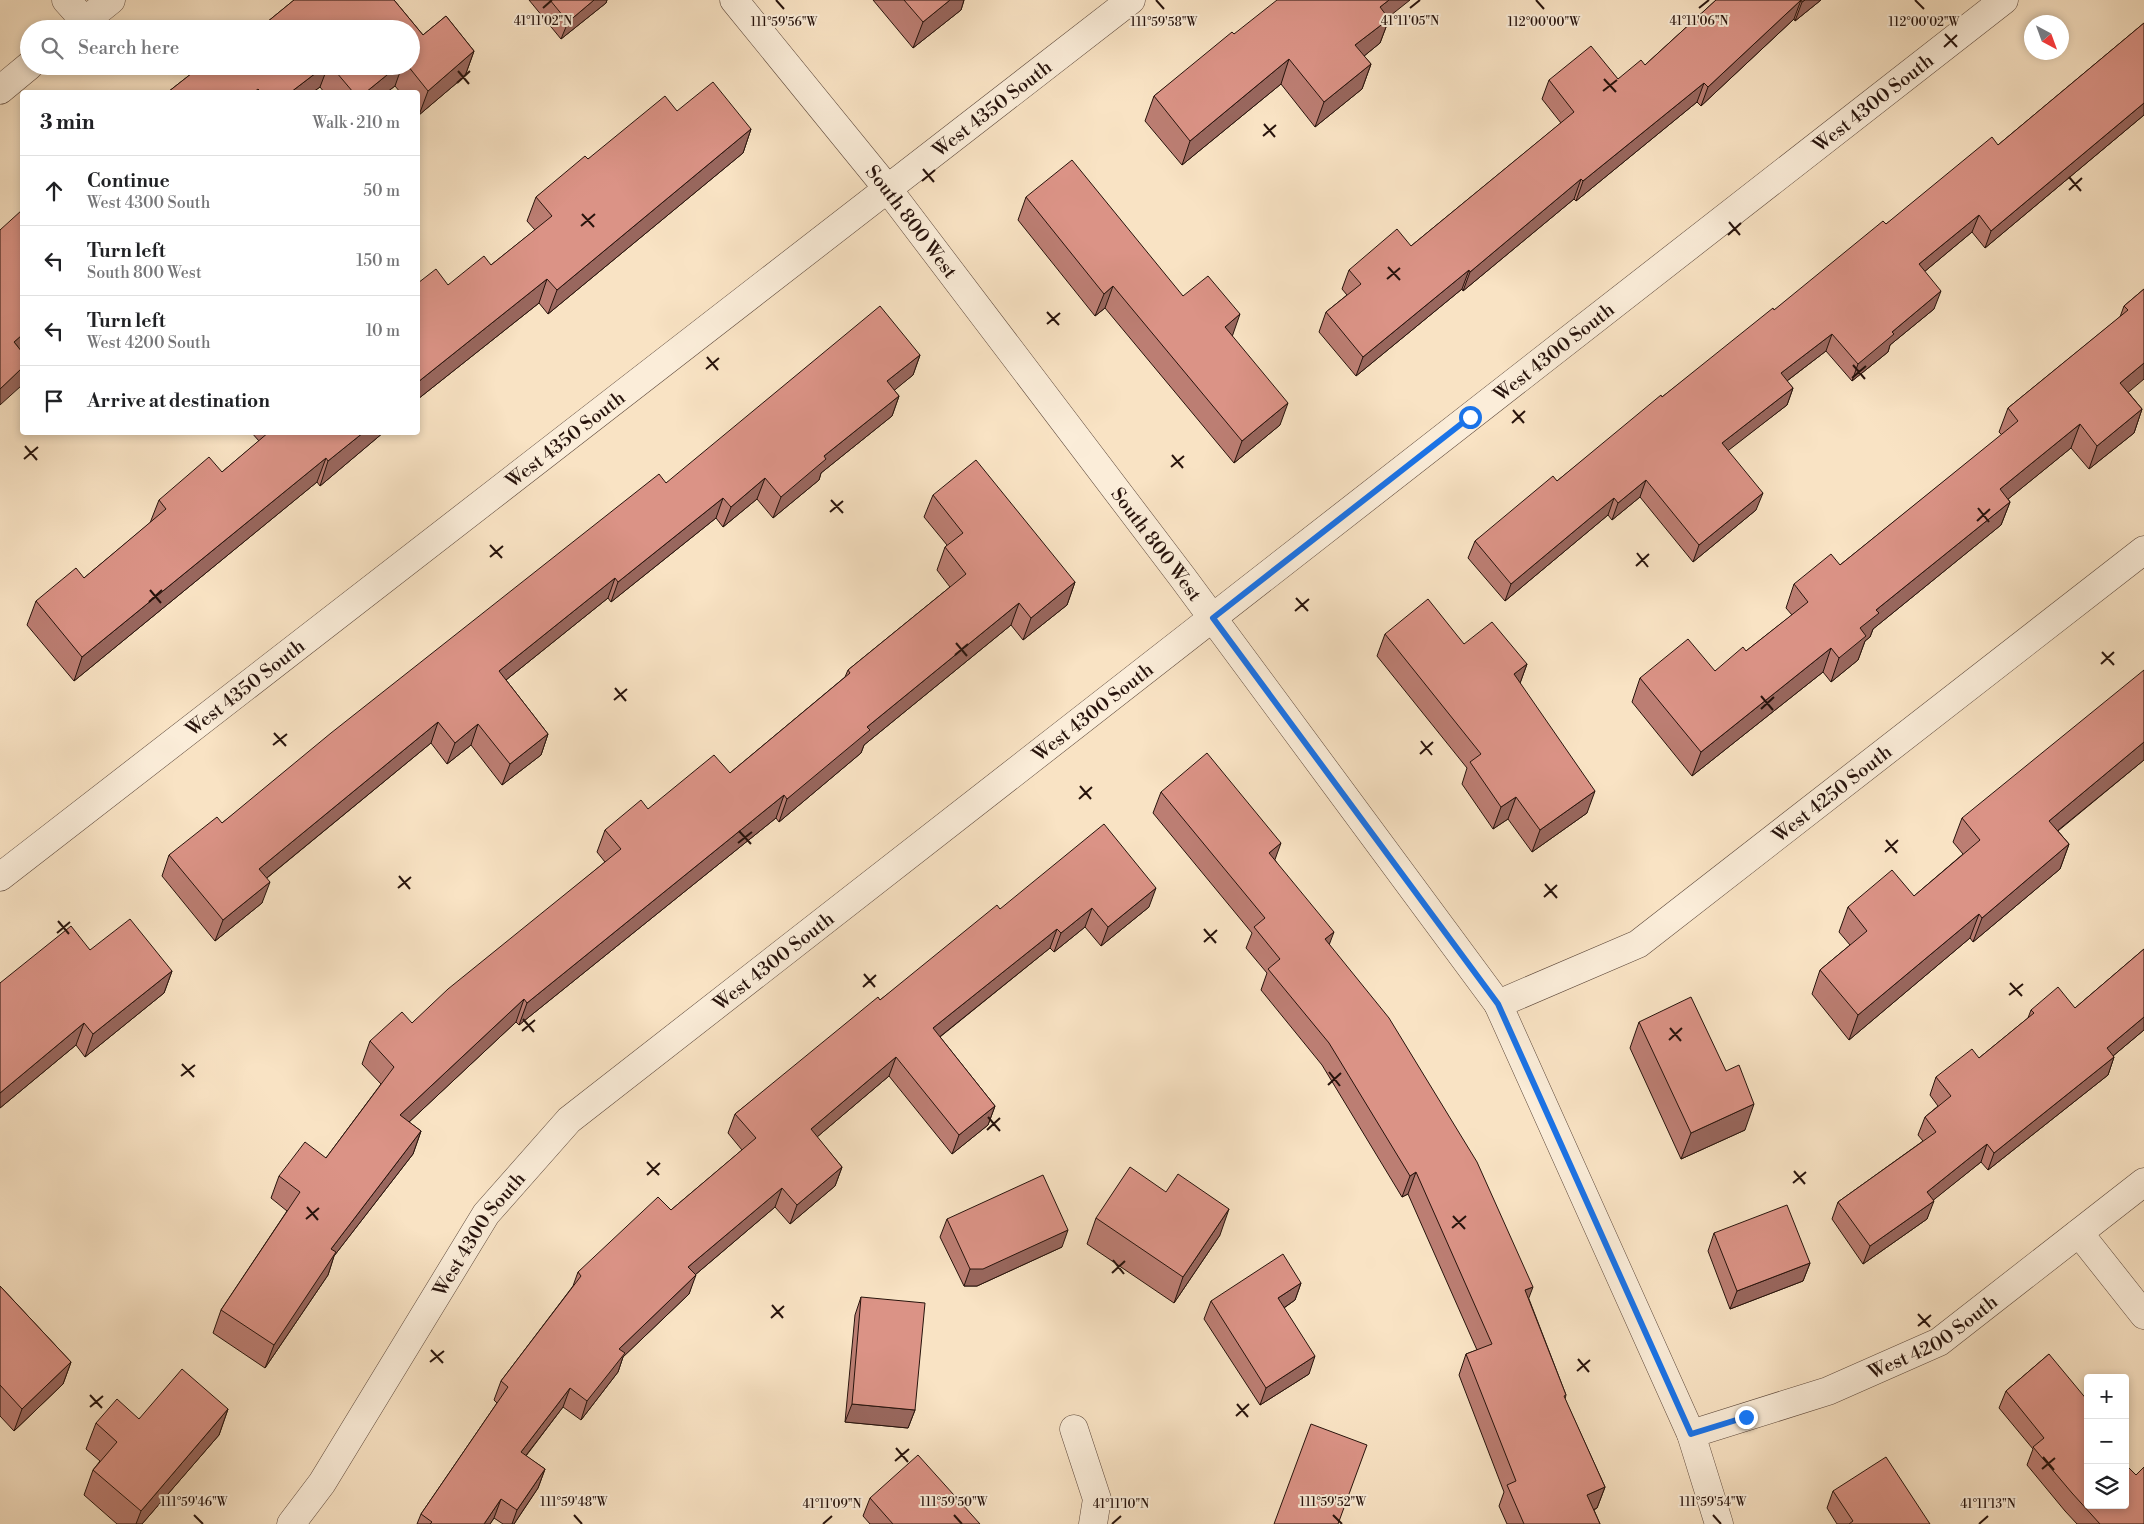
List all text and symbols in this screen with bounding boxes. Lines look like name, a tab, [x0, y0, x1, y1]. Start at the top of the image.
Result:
text: 41°11'02"N	[514, 14, 572, 29]
text: 41°11'05"N	[1381, 14, 1439, 29]
text: 41°11'06"N	[1670, 14, 1729, 29]
text: 111°59'56"W	[751, 15, 818, 30]
text: 111°59'58"W	[1131, 15, 1199, 30]
text: 112°00'00"W	[1508, 15, 1581, 30]
text: 112°00'02"W	[1889, 15, 1961, 30]
north arrow	[2024, 15, 2069, 60]
search box	[20, 20, 420, 75]
icon: search	[38, 34, 66, 62]
text: Search here	[78, 36, 179, 60]
street label: West 4300 South	[1808, 49, 1939, 158]
street label: West 4350 South	[927, 55, 1057, 163]
text: 3 min	[40, 110, 95, 136]
text: Walk · 210 m	[312, 113, 400, 133]
street label: South 800 West	[860, 160, 962, 284]
text: Continue	[87, 169, 170, 193]
icon: ahead	[40, 177, 68, 205]
text: 50 m	[363, 181, 400, 201]
text: West 4300 South	[87, 193, 210, 213]
text: Turn left	[87, 239, 166, 263]
icon: left	[40, 247, 68, 275]
text: 150 m	[356, 251, 400, 271]
text: South 800 West	[87, 263, 202, 283]
street label: West 4300 South	[1488, 298, 1619, 407]
text: Turn left	[87, 309, 166, 333]
icon: left	[40, 317, 68, 345]
text: 10 m	[366, 321, 400, 341]
text: West 4200 South	[87, 333, 211, 353]
street label: West 4350 South	[500, 386, 630, 494]
icon: arrive	[40, 387, 68, 415]
text: Arrive at destination	[87, 389, 270, 413]
route start	[1459, 406, 1482, 429]
street label: South 800 West	[1105, 483, 1207, 606]
street label: West 4350 South	[180, 634, 310, 742]
street label: West 4300 South	[1027, 658, 1158, 767]
street label: West 4250 South	[1767, 740, 1897, 848]
street label: West 4300 South	[708, 907, 839, 1016]
street label: West 4300 South	[427, 1167, 531, 1302]
street label: West 4200 South	[1864, 1290, 2003, 1385]
map controls	[2084, 1374, 2129, 1509]
button: +	[2084, 1374, 2129, 1419]
route end	[1735, 1406, 1758, 1429]
button: −	[2084, 1419, 2129, 1464]
button: layers	[2084, 1464, 2129, 1509]
text: 111°59'46"W	[160, 1495, 229, 1510]
text: 111°59'48"W	[540, 1495, 609, 1510]
text: 111°59'50"W	[920, 1495, 989, 1510]
text: 111°59'52"W	[1300, 1495, 1367, 1510]
text: 111°59'54"W	[1680, 1495, 1748, 1510]
text: 41°11'09"N	[803, 1497, 862, 1512]
text: 41°11'10"N	[1093, 1497, 1149, 1512]
text: 41°11'13"N	[1960, 1497, 2016, 1512]

